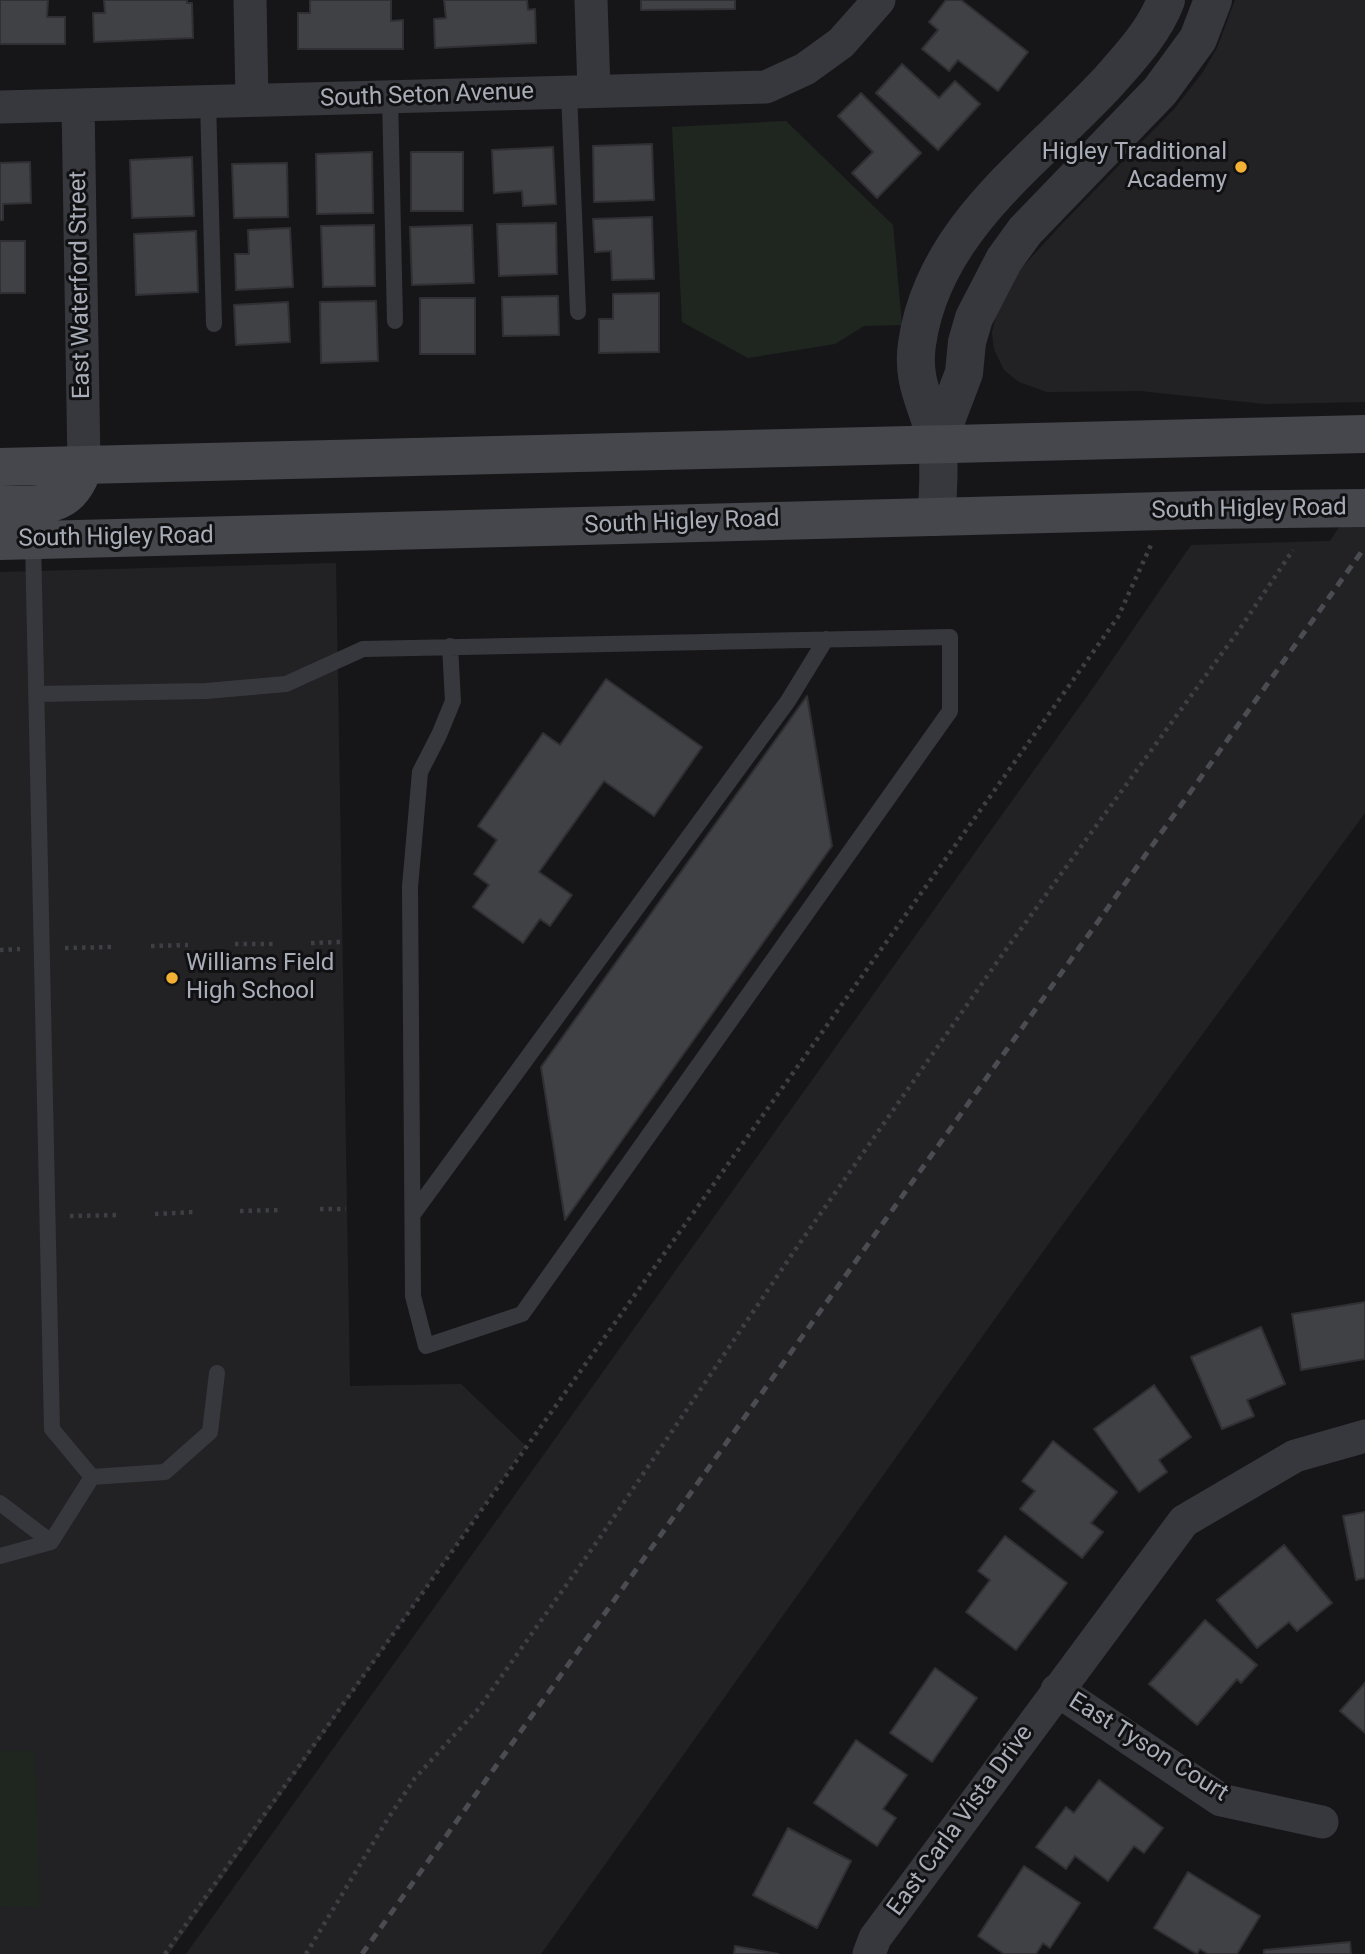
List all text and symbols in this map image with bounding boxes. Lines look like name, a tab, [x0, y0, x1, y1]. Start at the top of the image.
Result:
street label: South Seton Avenue	[319, 78, 535, 114]
place label: Higley Traditional Academy	[1042, 139, 1227, 195]
marker: Higley Traditional Academy	[1233, 159, 1249, 175]
street label: East Waterford Street	[65, 171, 97, 399]
street label: South Higley Road	[1151, 494, 1347, 526]
street label: South Higley Road	[584, 505, 780, 541]
street label: South Higley Road	[18, 522, 214, 554]
place label: Williams Field High School	[186, 950, 334, 1006]
marker: Williams Field High School	[164, 970, 180, 986]
street label: East Tyson Court	[1063, 1688, 1233, 1808]
street label: East Carla Vista Drive	[882, 1720, 1040, 1922]

